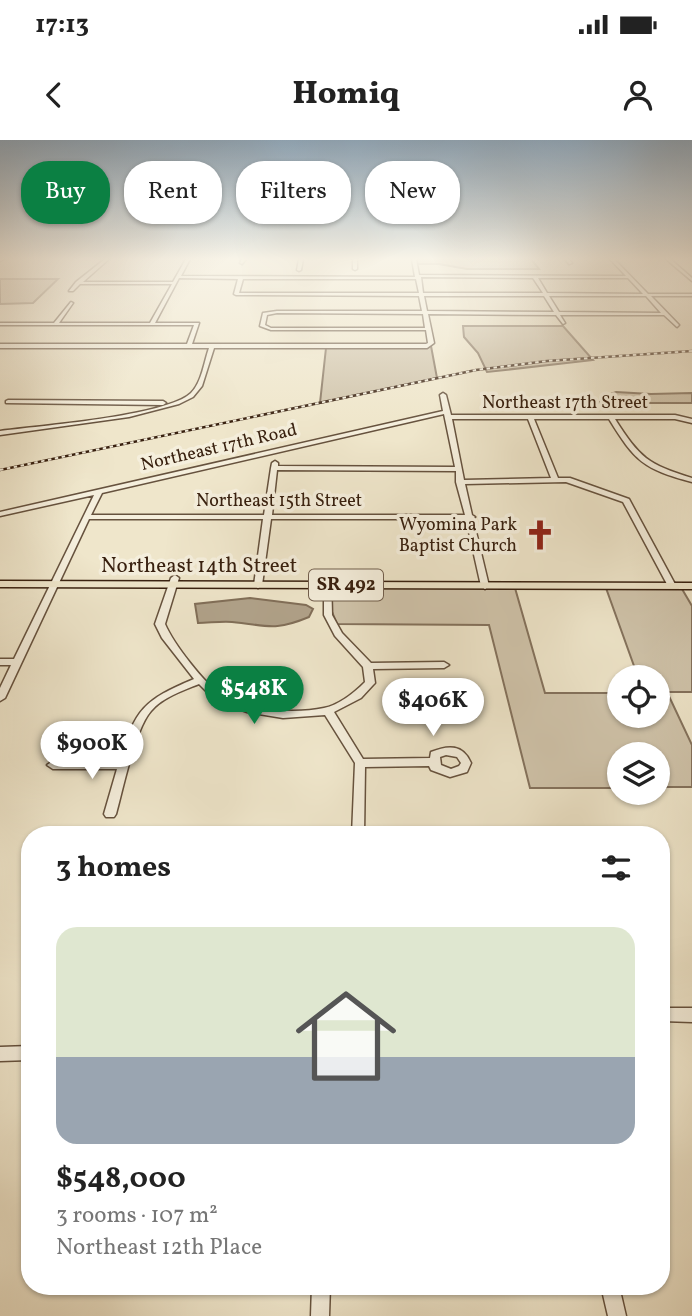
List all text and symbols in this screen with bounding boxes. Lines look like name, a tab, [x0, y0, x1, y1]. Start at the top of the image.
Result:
text: 17:13	[35, 7, 89, 43]
text: Homiq	[292, 73, 400, 117]
icon: back	[35, 76, 73, 114]
icon: person	[619, 76, 657, 114]
chip: Buy	[21, 161, 110, 224]
chip: Rent	[124, 161, 222, 224]
chip: Filters	[236, 161, 351, 224]
chip: New	[365, 161, 460, 224]
street label: Northeast 17th Street	[482, 391, 648, 416]
street label: Northeast 17th Road	[138, 418, 300, 478]
street label: Northeast 15th Street	[196, 489, 362, 514]
place label: Wyomina Park Baptist Church	[399, 513, 517, 559]
church icon: Wyomina Park Baptist Church	[523, 518, 557, 552]
street label: Northeast 14th Street	[101, 552, 297, 581]
road number: SR 492	[309, 570, 383, 600]
map controls	[607, 665, 670, 805]
button: locate	[607, 665, 670, 728]
pin: $548K	[205, 666, 303, 726]
text: $548K	[221, 673, 287, 705]
pin: $406K	[384, 678, 482, 738]
text: $406K	[398, 685, 468, 717]
pin: $900K	[43, 722, 141, 781]
text: $900K	[57, 728, 127, 760]
button: layers	[607, 742, 670, 805]
text: 3 homes	[56, 847, 171, 889]
icon: filters	[597, 849, 635, 887]
icon: home	[283, 973, 409, 1099]
text: $548,000	[56, 1158, 186, 1200]
text: 3 rooms · 107 m²	[56, 1200, 218, 1232]
text: Northeast 12th Place	[56, 1232, 262, 1264]

